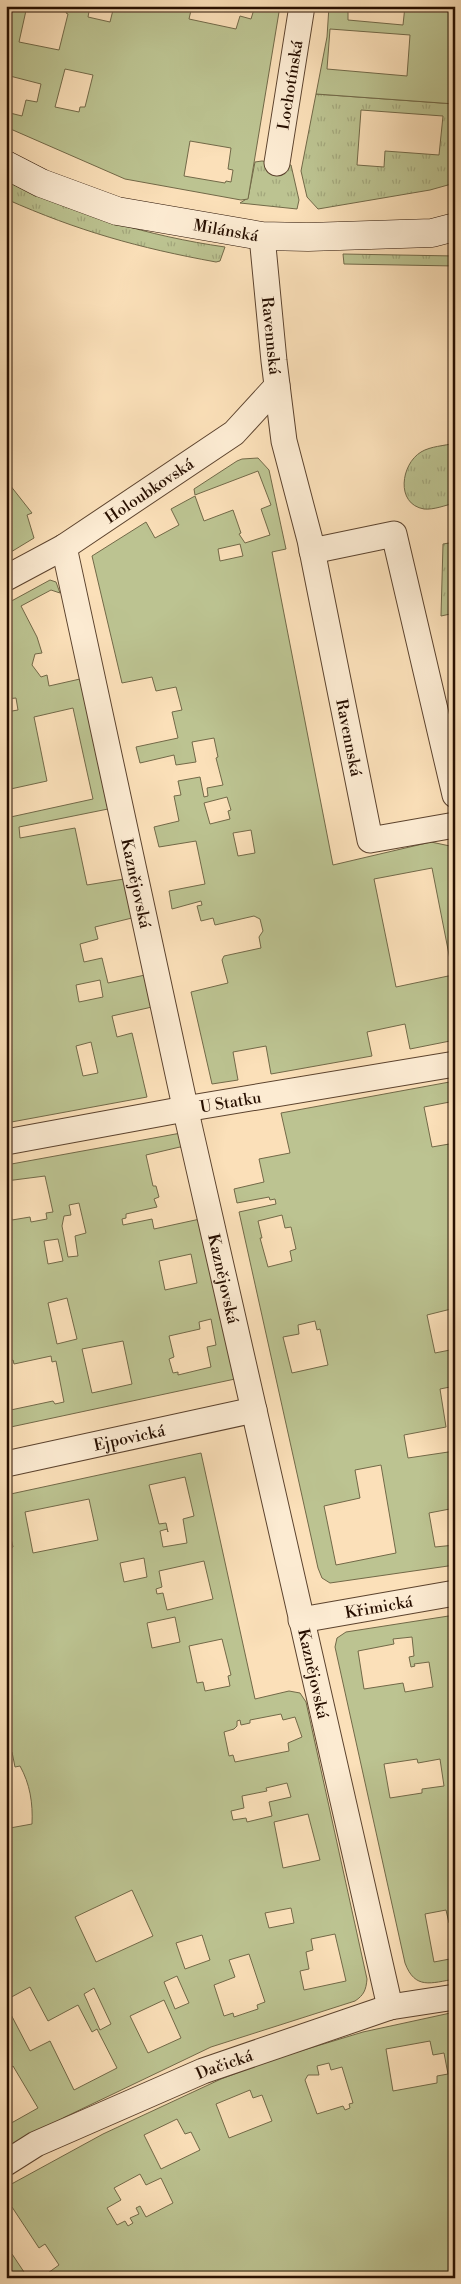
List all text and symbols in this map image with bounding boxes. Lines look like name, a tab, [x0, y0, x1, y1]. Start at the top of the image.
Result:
street label: Lochotínská	[273, 38, 308, 131]
street label: Milánská	[192, 215, 261, 246]
street label: Ravennská	[257, 296, 285, 377]
street label: Holoubkovská	[101, 454, 198, 528]
street label: Ravennská	[331, 697, 366, 779]
street label: Kaznějovská	[116, 837, 155, 931]
street label: U Statku	[198, 1087, 263, 1117]
street label: Kaznějovská	[203, 1232, 243, 1327]
street label: Ejpovická	[92, 1420, 168, 1456]
street label: Křimická	[343, 1591, 415, 1623]
street label: Kaznějovská	[293, 1627, 333, 1722]
street label: Dačická	[193, 2045, 256, 2084]

